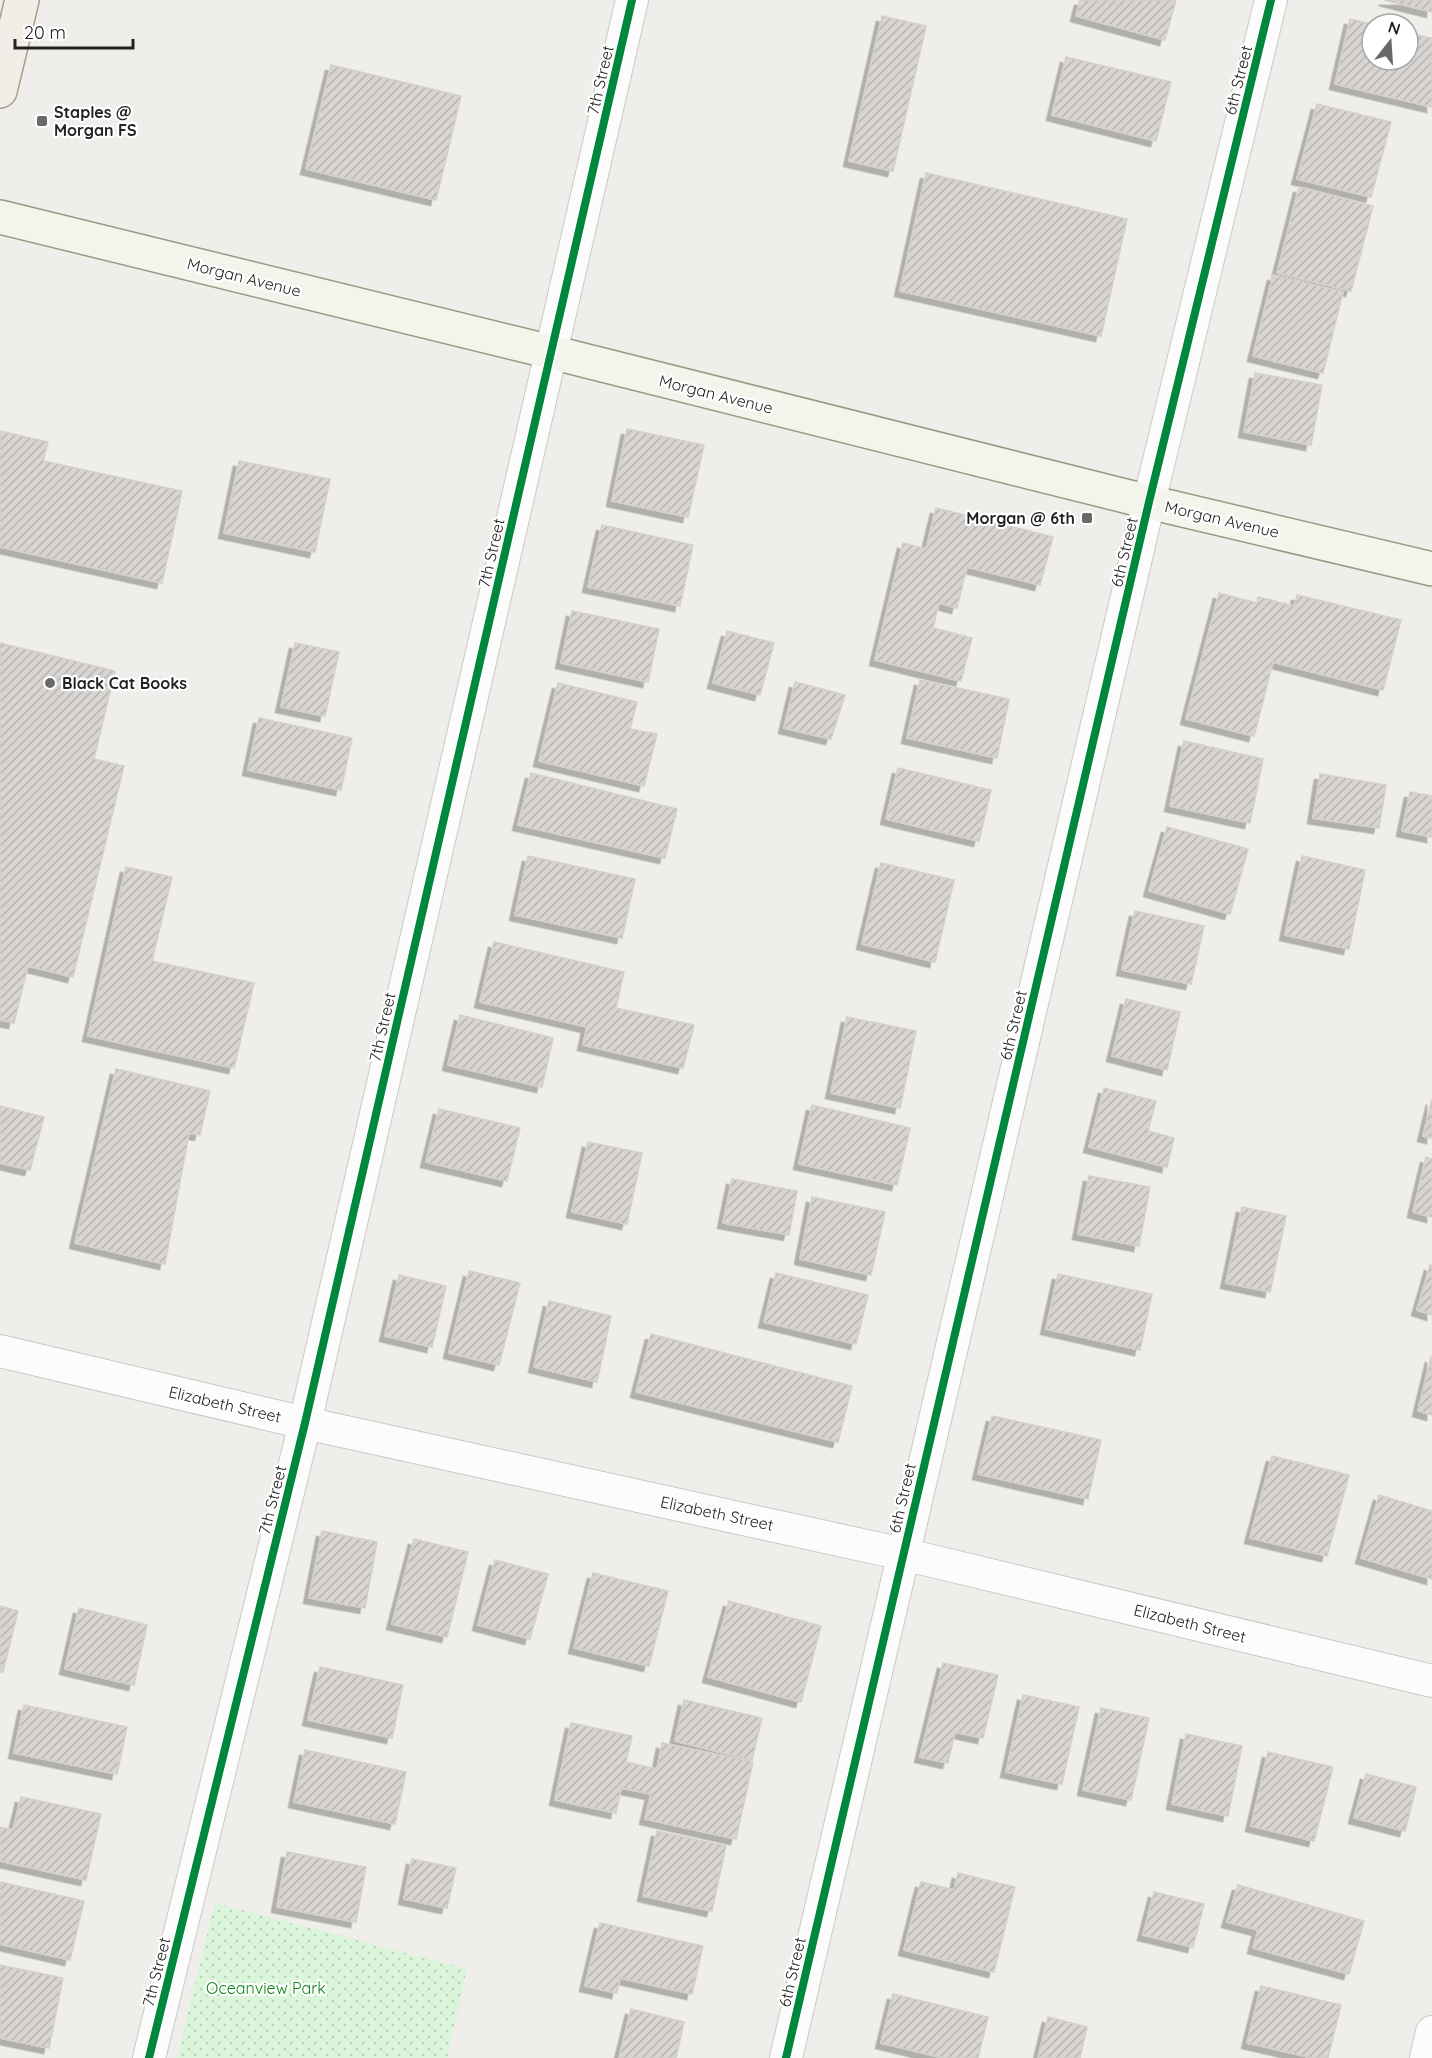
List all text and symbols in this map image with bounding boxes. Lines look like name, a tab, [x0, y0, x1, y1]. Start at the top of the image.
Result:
scale bar	[15, 12, 134, 50]
north arrow	[1360, 12, 1420, 72]
text: N	[1386, 16, 1403, 39]
text: 20 m	[24, 21, 66, 44]
street label: 7th Street	[582, 43, 618, 117]
street label: 6th Street	[1220, 43, 1256, 117]
place label: Staples @ Morgan FS	[54, 102, 136, 140]
marker: Staples @ Morgan FS	[35, 114, 49, 128]
street label: Morgan Avenue	[185, 253, 303, 301]
street label: Morgan Avenue	[657, 370, 775, 418]
street label: Morgan Avenue	[1163, 496, 1281, 542]
place label: Morgan @ 6th	[966, 508, 1075, 528]
marker: Morgan @ 6th	[1080, 511, 1094, 525]
street label: 6th Street	[1106, 515, 1142, 589]
street label: 7th Street	[473, 516, 509, 590]
place label: Black Cat Books	[62, 673, 187, 693]
marker: Black Cat Books	[43, 676, 57, 690]
street label: 6th Street	[995, 988, 1031, 1062]
street label: 7th Street	[364, 990, 400, 1064]
street label: Elizabeth Street	[167, 1381, 283, 1427]
street label: 6th Street	[884, 1461, 920, 1535]
street label: 7th Street	[254, 1463, 290, 1537]
street label: Elizabeth Street	[659, 1491, 775, 1535]
street label: Elizabeth Street	[1132, 1599, 1248, 1647]
street label: 7th Street	[138, 1935, 174, 2009]
street label: 6th Street	[774, 1935, 810, 2009]
park label: Oceanview Park	[206, 1978, 326, 1998]

